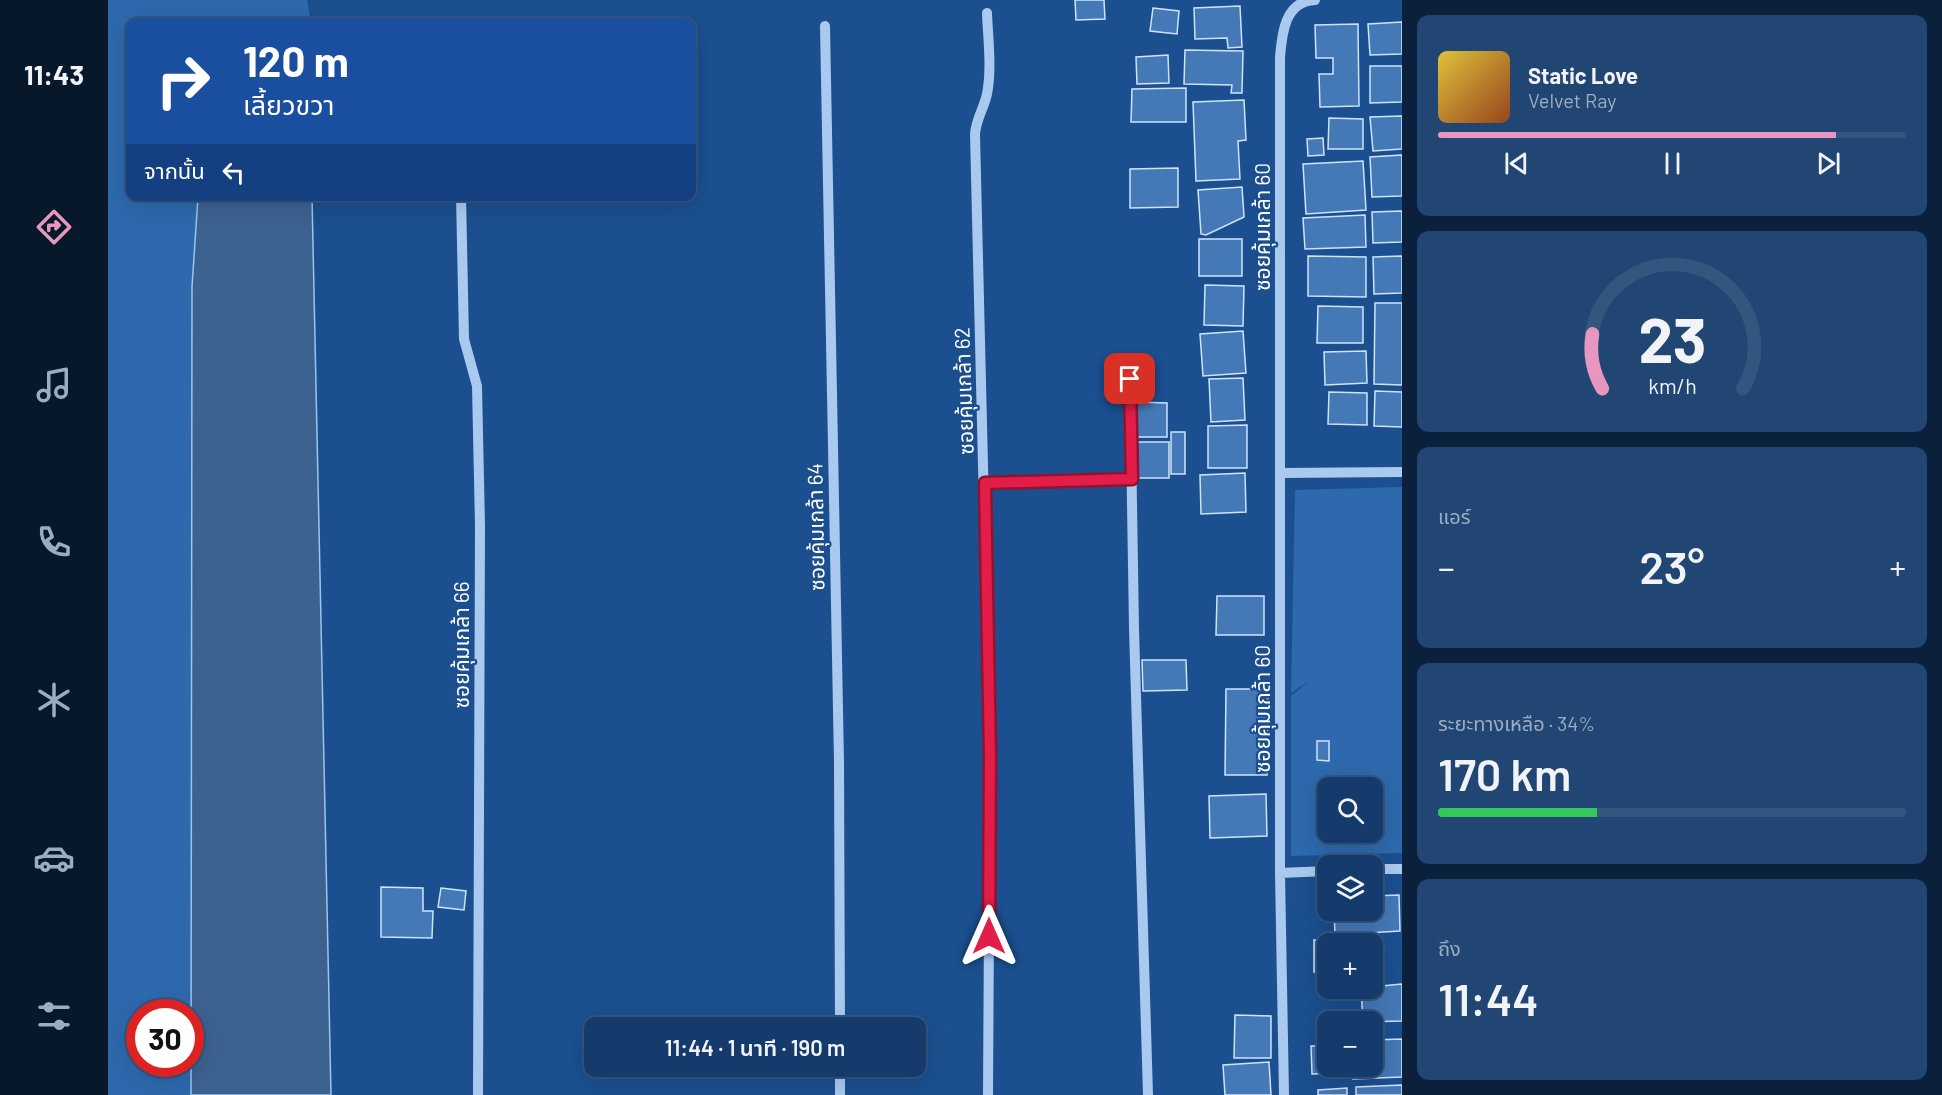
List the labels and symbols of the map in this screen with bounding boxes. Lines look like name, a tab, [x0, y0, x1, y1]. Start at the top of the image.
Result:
street label: ซอยคุ้มเกล้า 60	[1249, 163, 1276, 291]
street label: ซอยคุ้มเกล้า 62	[948, 327, 980, 455]
pin	[1104, 353, 1155, 404]
street label: ซอยคุ้มเกล้า 64	[801, 463, 831, 591]
street label: ซอยคุ้มเกล้า 66	[448, 581, 475, 709]
street label: ซอยคุ้มเกล้า 60	[1249, 645, 1276, 773]
position arrow	[957, 904, 1021, 968]
speed limit sign: 30	[126, 999, 204, 1077]

